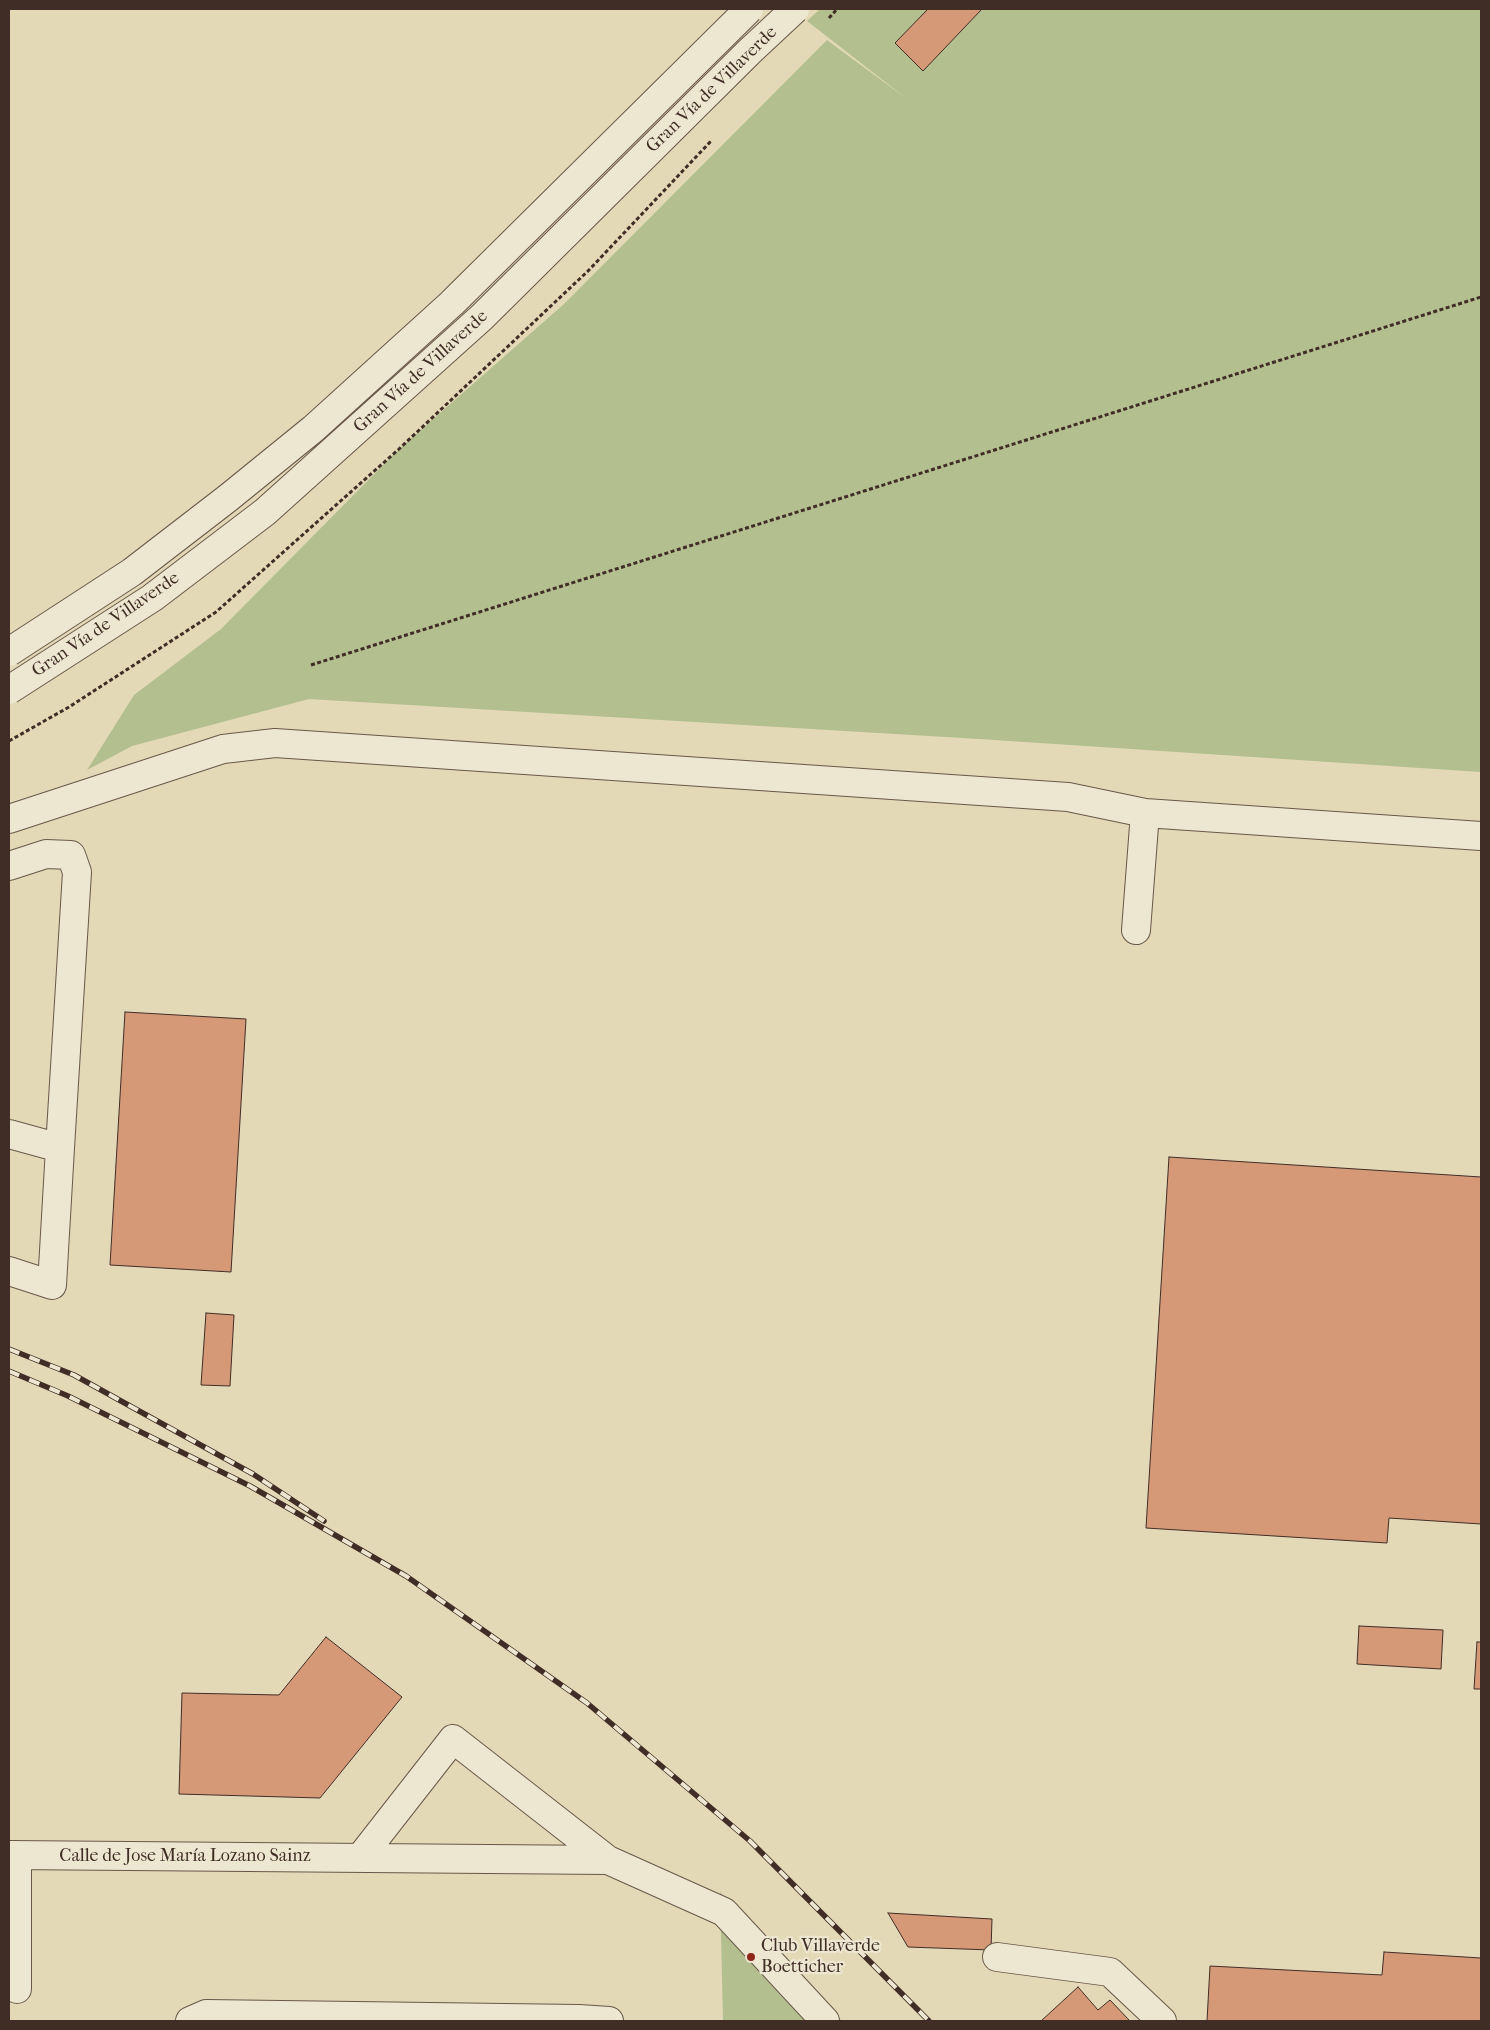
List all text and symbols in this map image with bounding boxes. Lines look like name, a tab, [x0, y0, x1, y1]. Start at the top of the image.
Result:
street label: Gran Vía de Villaverde	[642, 22, 782, 158]
street label: Gran Vía de Villaverde	[349, 306, 493, 438]
street label: Gran Vía de Villaverde	[28, 568, 184, 682]
street label: Calle de Jose María Lozano Sainz	[59, 1846, 311, 1868]
place label: Club Villaverde Boetticher	[761, 1936, 880, 1978]
marker: Club Villaverde Boetticher	[745, 1951, 757, 1963]

